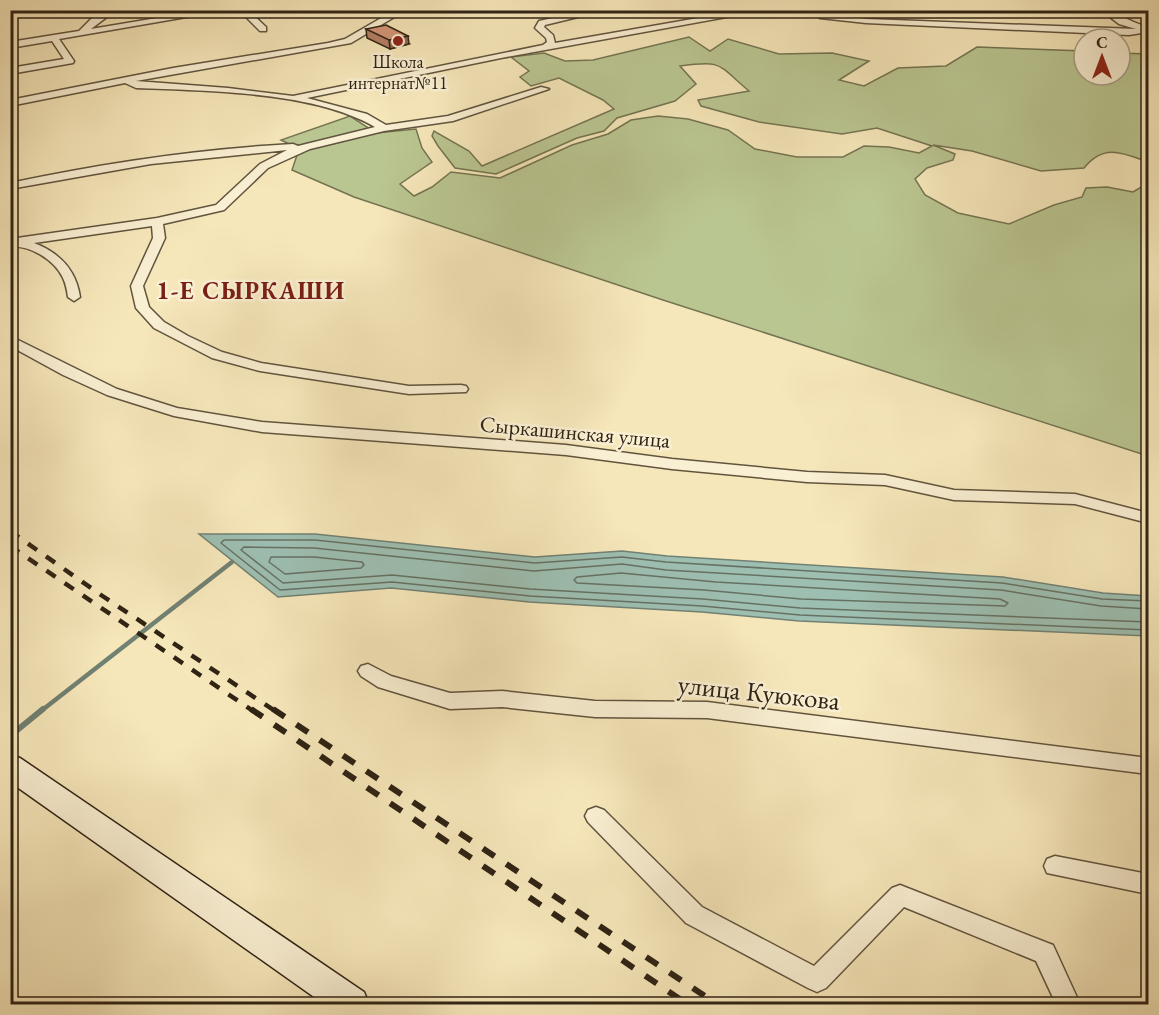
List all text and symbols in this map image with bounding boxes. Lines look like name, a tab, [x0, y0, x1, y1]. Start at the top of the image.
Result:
north arrow	[1072, 27, 1132, 87]
text: С	[1096, 32, 1108, 53]
marker: Школа интернат№11	[391, 34, 405, 48]
place label: Школа интернат№11	[348, 50, 448, 94]
district label: 1-Е СЫРКАШИ	[156, 275, 346, 306]
street label: Сыркашинская улица	[479, 409, 672, 455]
street label: улица Куюкова	[676, 666, 842, 718]

